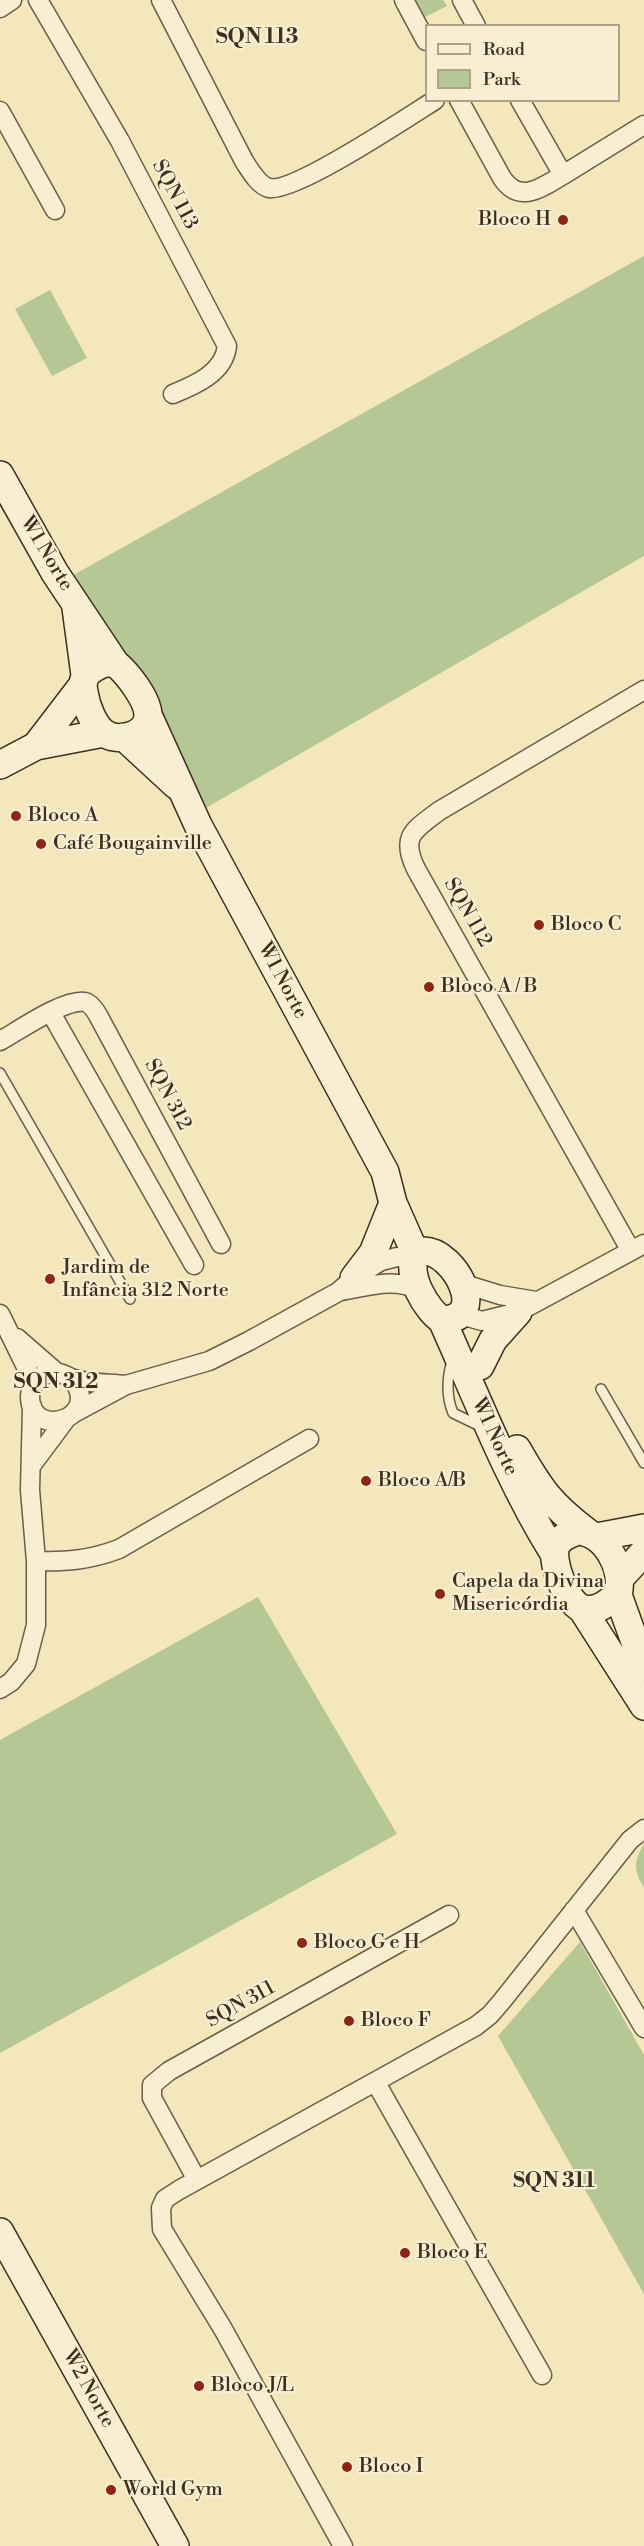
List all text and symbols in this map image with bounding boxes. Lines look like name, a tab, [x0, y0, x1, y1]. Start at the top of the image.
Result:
legend	[425, 24, 620, 102]
district label: SQN 113	[216, 25, 298, 51]
text: Road	[483, 38, 525, 61]
text: Park	[483, 68, 520, 91]
street label: SQN 113	[146, 156, 202, 234]
place label: Bloco H	[478, 208, 551, 232]
marker: Bloco H	[556, 213, 570, 227]
street label: W1 Norte	[14, 512, 78, 596]
place label: Bloco A	[28, 804, 98, 828]
marker: Bloco A	[9, 809, 23, 823]
place label: Café Bougainville	[53, 832, 212, 856]
marker: Café Bougainville	[34, 837, 48, 851]
street label: SQN 112	[438, 874, 496, 952]
place label: Bloco C	[551, 913, 621, 937]
marker: Bloco C	[532, 918, 546, 932]
street label: W1 Norte	[252, 939, 312, 1023]
place label: Bloco A / B	[441, 975, 537, 999]
marker: Bloco A / B	[422, 980, 436, 994]
street label: SQN 312	[138, 1055, 196, 1135]
place label: Jardim de Infância 312 Norte	[62, 1256, 229, 1303]
marker: Jardim de Infância 312 Norte	[43, 1272, 57, 1286]
district label: SQN 312	[14, 1370, 98, 1396]
street label: W1 Norte	[466, 1394, 522, 1480]
place label: Bloco A/B	[378, 1469, 466, 1493]
marker: Bloco A/B	[359, 1474, 373, 1488]
place label: Capela da Divina Misericórdia	[452, 1570, 604, 1617]
marker: Capela da Divina Misericórdia	[433, 1587, 447, 1601]
place label: Bloco G e H	[314, 1931, 420, 1955]
marker: Bloco G e H	[295, 1936, 309, 1950]
street label: SQN 311	[203, 1976, 279, 2034]
place label: Bloco F	[361, 2009, 431, 2033]
marker: Bloco F	[342, 2014, 356, 2028]
district label: SQN 311	[513, 2169, 595, 2195]
place label: Bloco E	[417, 2241, 487, 2265]
marker: Bloco E	[398, 2246, 412, 2260]
street label: W2 Norte	[57, 2346, 119, 2432]
place label: Bloco J/L	[211, 2374, 294, 2398]
marker: Bloco J/L	[192, 2379, 206, 2393]
place label: Bloco I	[359, 2455, 423, 2479]
marker: Bloco I	[340, 2460, 354, 2474]
place label: World Gym	[123, 2478, 223, 2502]
marker: World Gym	[104, 2483, 118, 2497]

